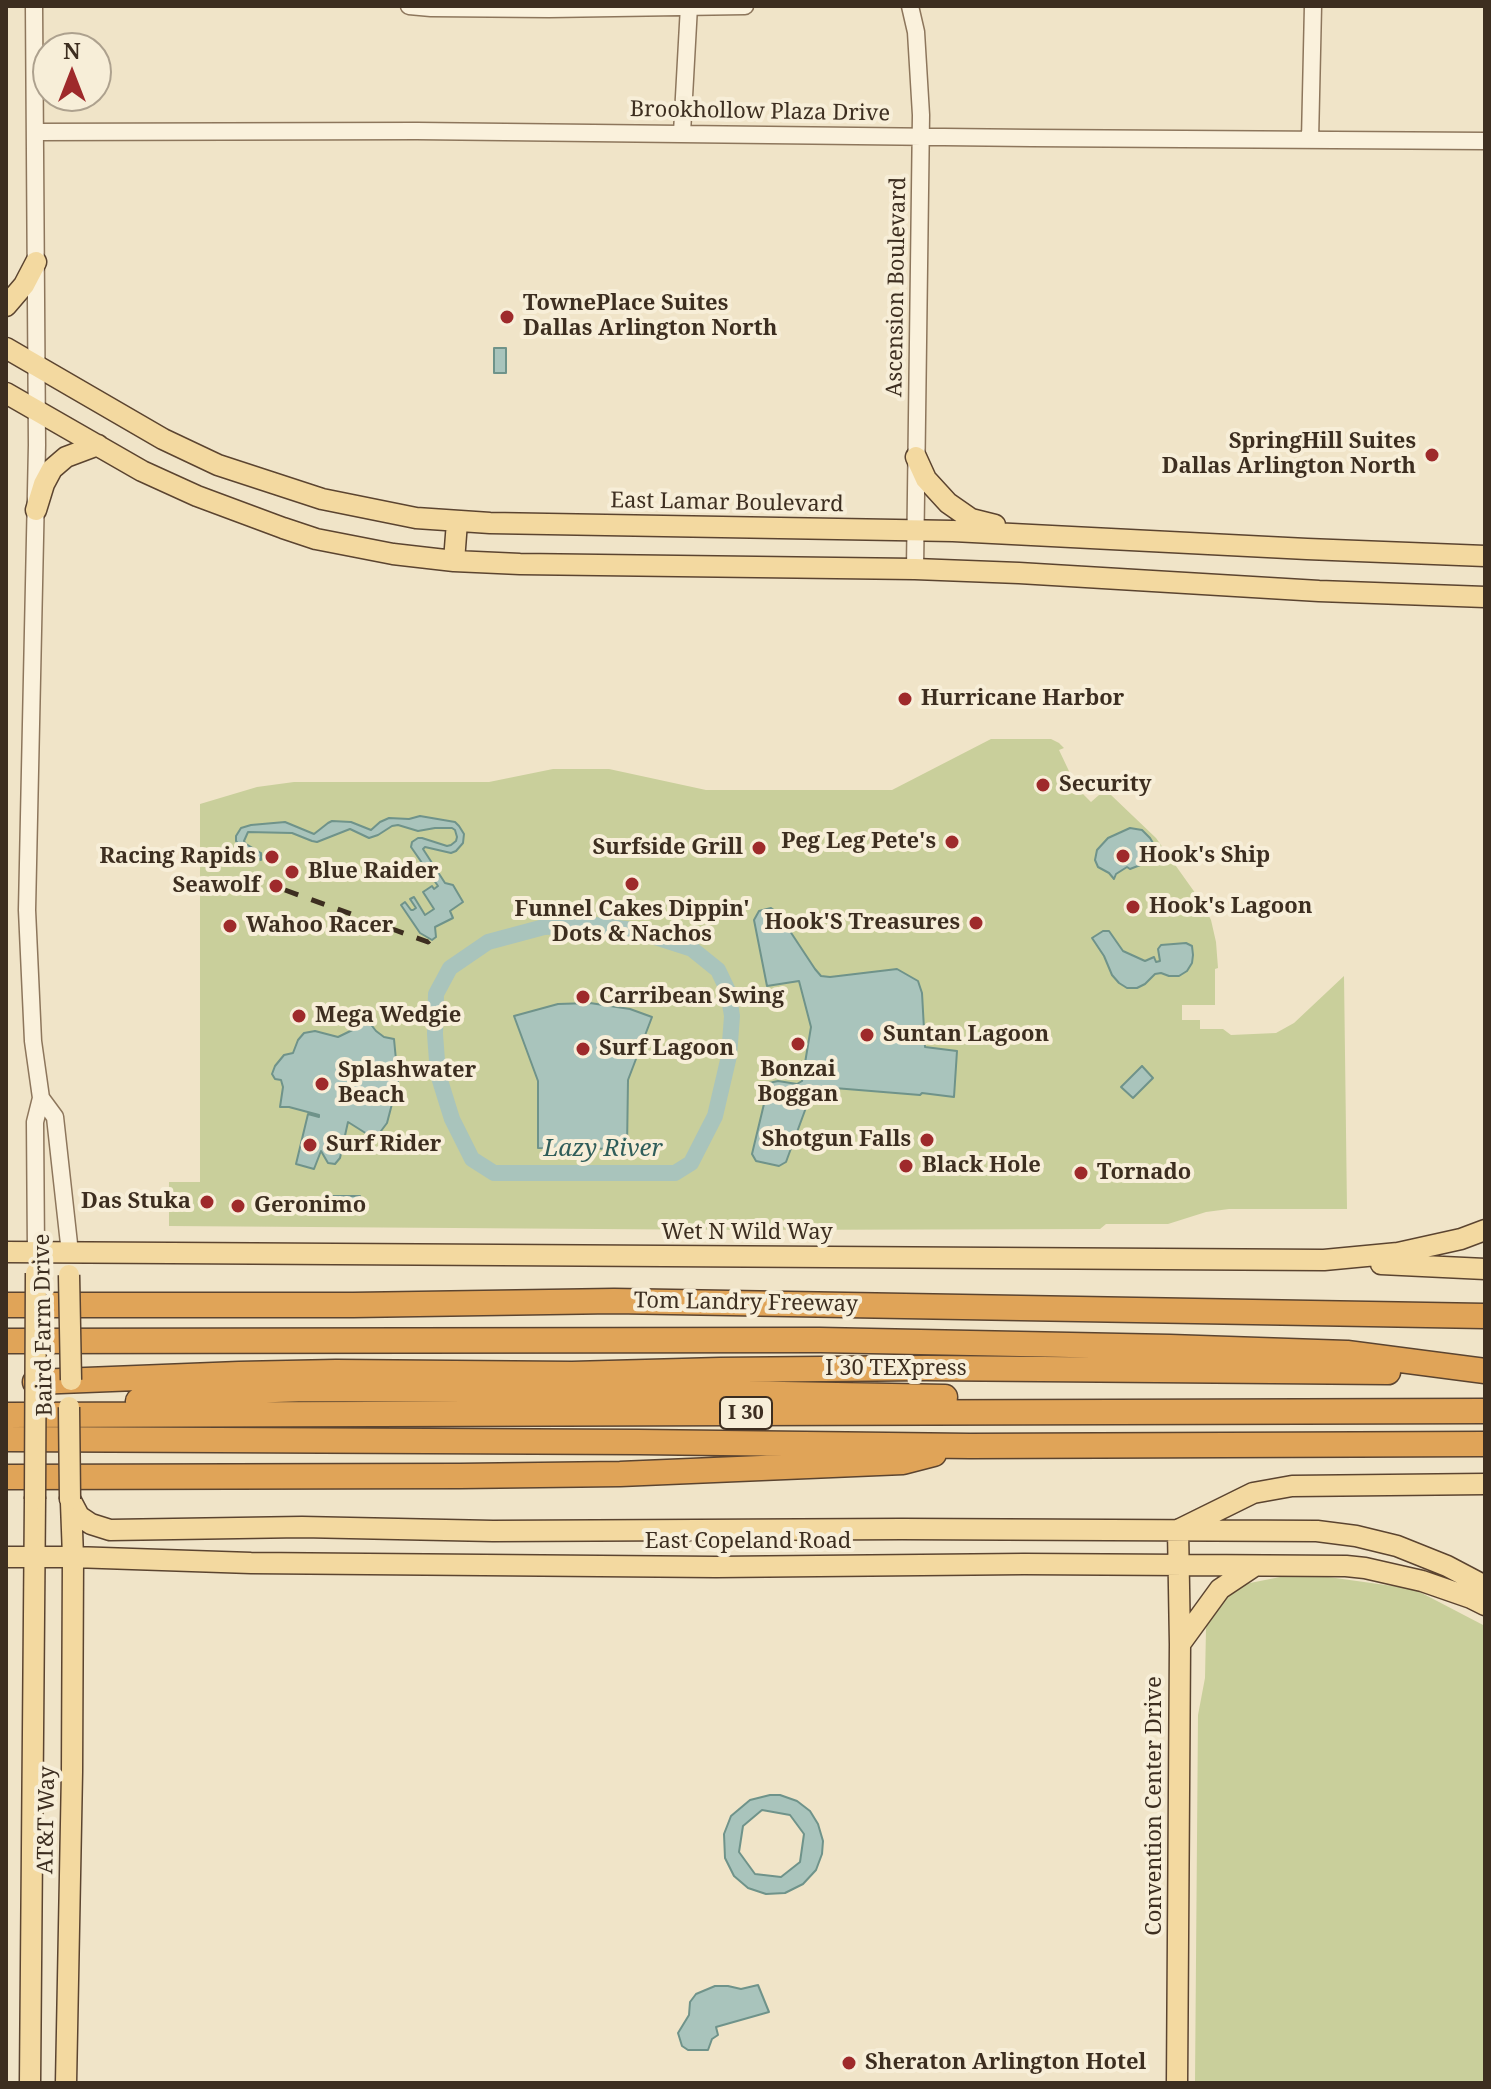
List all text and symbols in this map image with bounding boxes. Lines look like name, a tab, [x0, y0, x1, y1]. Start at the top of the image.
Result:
north arrow	[32, 32, 112, 112]
text: N	[63, 35, 81, 65]
street label: Brookhollow Plaza Drive	[630, 97, 890, 127]
street label: Ascension Boulevard	[882, 177, 912, 397]
place label: TownePlace Suites Dallas Arlington North	[523, 291, 777, 342]
marker: TownePlace Suites Dallas Arlington North	[498, 308, 516, 326]
place label: SpringHill Suites Dallas Arlington North	[1162, 429, 1416, 480]
marker: SpringHill Suites Dallas Arlington North	[1423, 446, 1441, 464]
street label: East Lamar Boulevard	[610, 488, 844, 518]
place label: Hurricane Harbor	[921, 686, 1124, 712]
marker: Hurricane Harbor	[896, 690, 914, 708]
place label: Security	[1059, 772, 1151, 798]
marker: Security	[1034, 776, 1052, 794]
place label: Peg Leg Pete's	[781, 829, 936, 855]
marker: Peg Leg Pete's	[943, 833, 961, 851]
place label: Surfside Grill	[593, 835, 743, 861]
marker: Surfside Grill	[750, 839, 768, 857]
place label: Hook's Ship	[1139, 843, 1270, 869]
place label: Racing Rapids	[99, 844, 256, 870]
marker: Hook's Ship	[1114, 847, 1132, 865]
marker: Racing Rapids	[263, 848, 281, 866]
place label: Blue Raider	[308, 859, 438, 885]
marker: Blue Raider	[283, 863, 301, 881]
place label: Seawolf	[172, 873, 260, 899]
marker: Funnel Cakes Dippin' Dots & Nachos	[623, 875, 641, 893]
marker: Seawolf	[267, 877, 285, 895]
place label: Hook's Lagoon	[1149, 894, 1312, 920]
place label: Funnel Cakes Dippin' Dots & Nachos	[514, 897, 750, 948]
marker: Hook's Lagoon	[1124, 898, 1142, 916]
place label: Hook'S Treasures	[765, 910, 960, 936]
place label: Wahoo Racer	[246, 913, 393, 939]
marker: Hook'S Treasures	[967, 914, 985, 932]
marker: Wahoo Racer	[221, 917, 239, 935]
place label: Carribean Swing	[599, 984, 784, 1010]
marker: Carribean Swing	[574, 988, 592, 1006]
place label: Mega Wedgie	[315, 1003, 461, 1029]
marker: Mega Wedgie	[290, 1007, 308, 1025]
place label: Suntan Lagoon	[883, 1022, 1049, 1048]
marker: Suntan Lagoon	[858, 1026, 876, 1044]
marker: Bonzai Boggan	[789, 1035, 807, 1053]
place label: Surf Lagoon	[599, 1036, 734, 1062]
marker: Surf Lagoon	[574, 1040, 592, 1058]
place label: Bonzai Boggan	[758, 1057, 838, 1108]
place label: Splashwater Beach	[338, 1058, 476, 1110]
marker: Splashwater Beach	[313, 1075, 331, 1093]
place label: Shotgun Falls	[762, 1127, 911, 1153]
marker: Shotgun Falls	[918, 1131, 936, 1149]
place label: Surf Rider	[326, 1132, 441, 1158]
water label: Lazy River	[543, 1135, 663, 1163]
marker: Surf Rider	[301, 1136, 319, 1154]
place label: Black Hole	[922, 1153, 1041, 1179]
marker: Black Hole	[897, 1157, 915, 1175]
place label: Tornado	[1097, 1160, 1191, 1186]
marker: Tornado	[1072, 1164, 1090, 1182]
place label: Das Stuka	[81, 1189, 191, 1215]
marker: Das Stuka	[198, 1193, 216, 1211]
place label: Geronimo	[254, 1193, 366, 1219]
marker: Geronimo	[229, 1197, 247, 1215]
street label: Wet N Wild Way	[661, 1220, 833, 1246]
street label: Baird Farm Drive	[29, 1233, 59, 1417]
street label: Tom Landry Freeway	[634, 1288, 858, 1318]
street label: I 30 TEXpress	[825, 1356, 967, 1382]
road number: I 30	[720, 1397, 772, 1429]
street label: East Copeland Road	[645, 1529, 851, 1555]
street label: Convention Center Drive	[1142, 1676, 1168, 1936]
street label: AT&T Way	[33, 1766, 61, 1874]
place label: Sheraton Arlington Hotel	[865, 2050, 1146, 2076]
marker: Sheraton Arlington Hotel	[840, 2054, 858, 2072]

